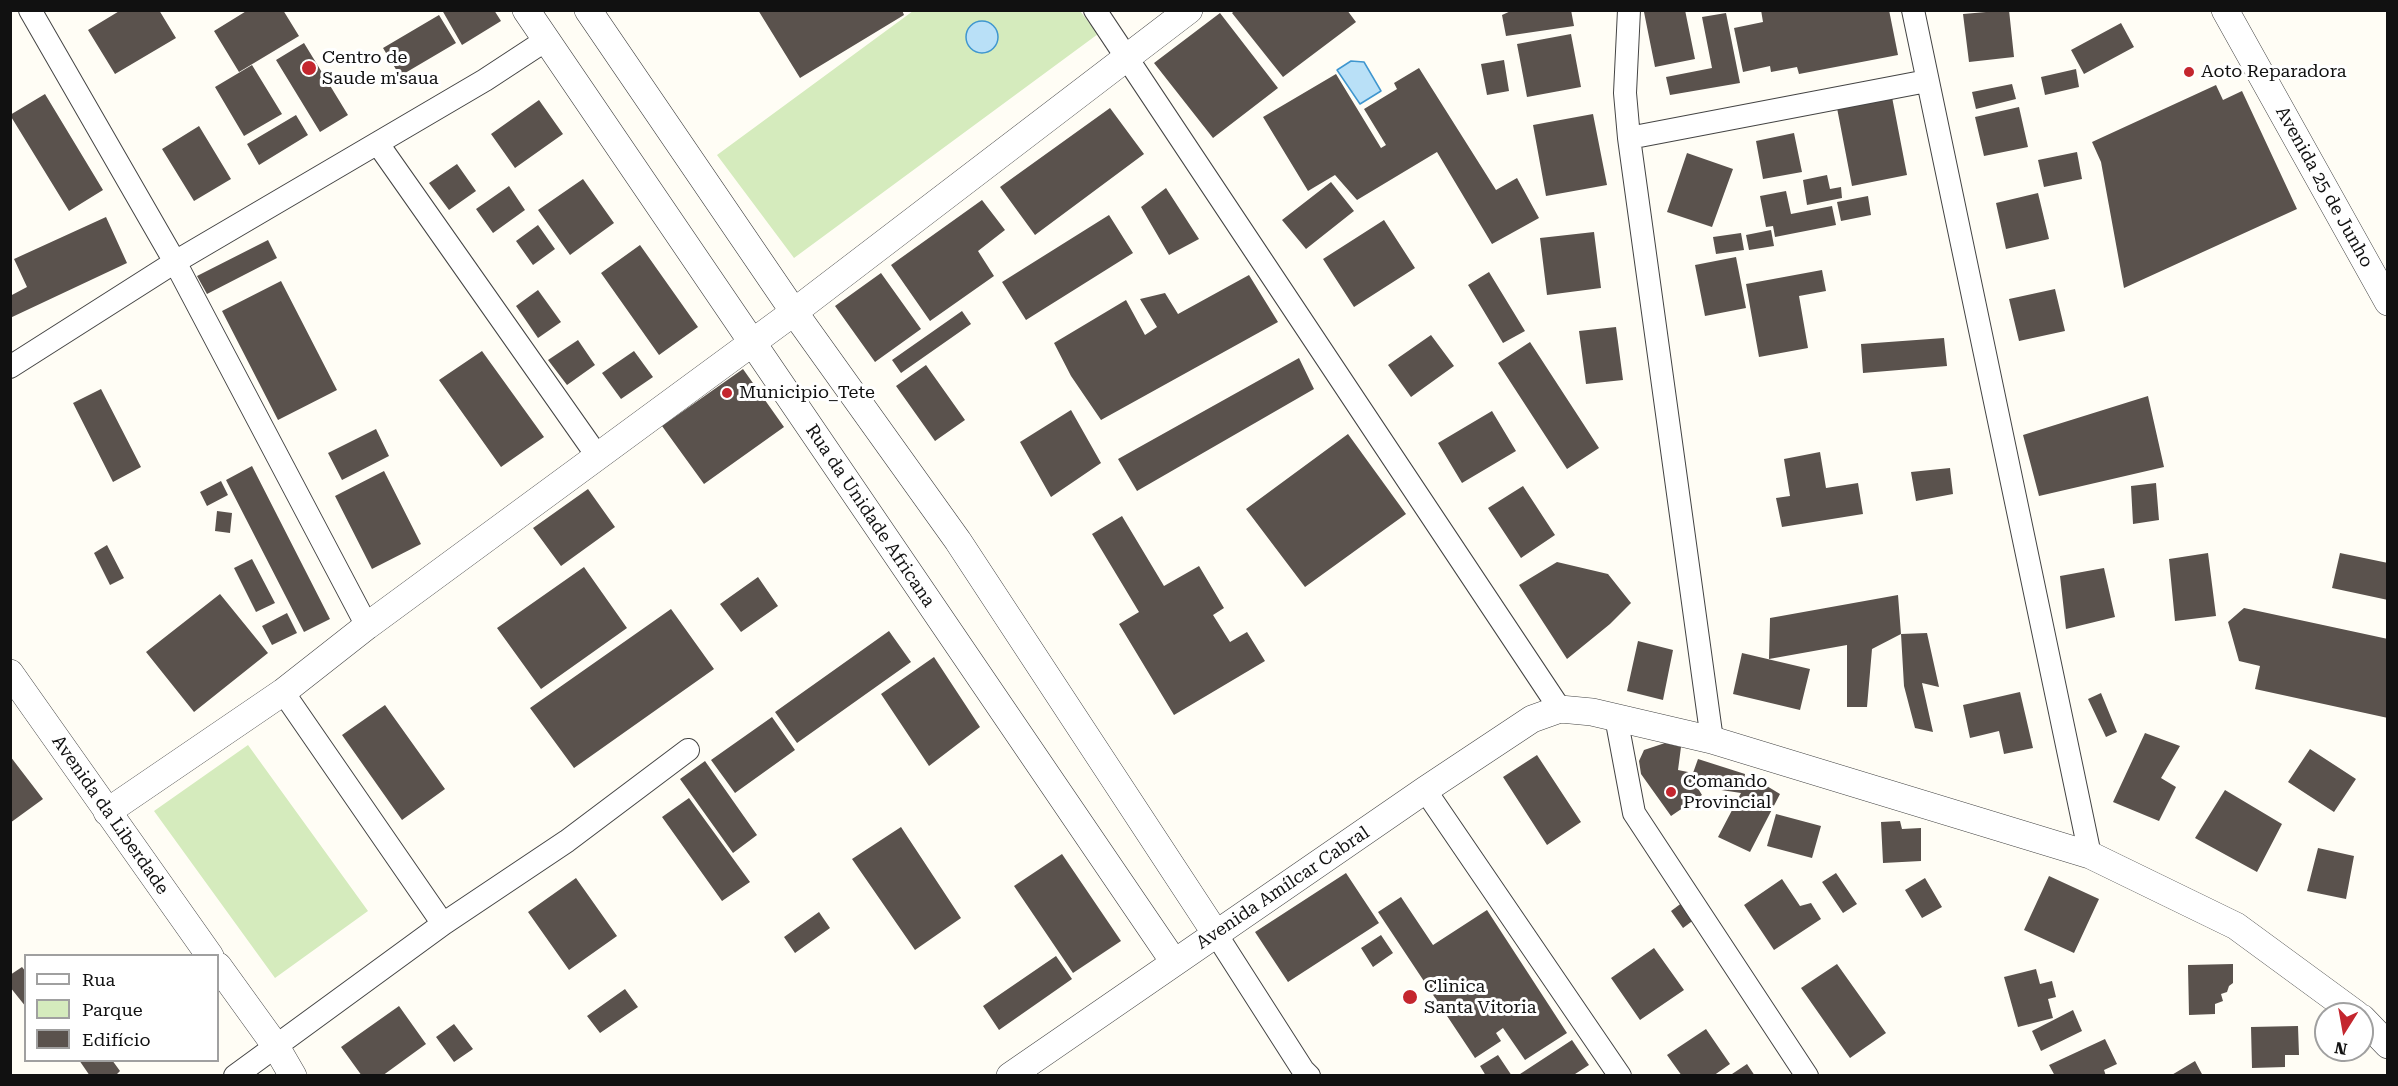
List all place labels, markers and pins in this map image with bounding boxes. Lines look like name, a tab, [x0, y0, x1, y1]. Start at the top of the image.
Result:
place label: Centro de Saude m'saua	[322, 47, 438, 90]
marker: Centro de Saude m'saua	[300, 59, 318, 77]
place label: Aoto Reparadora	[2201, 61, 2347, 83]
marker: Aoto Reparadora	[2182, 65, 2196, 79]
place label: Municipio_Tete	[739, 382, 875, 404]
marker: Municipio_Tete	[720, 386, 734, 400]
place label: Comando Provincial	[1683, 771, 1771, 814]
marker: Comando Provincial	[1664, 785, 1678, 799]
place label: Clinica Santa Vitoria	[1424, 976, 1536, 1018]
marker: Clinica Santa Vitoria	[1401, 988, 1419, 1006]

